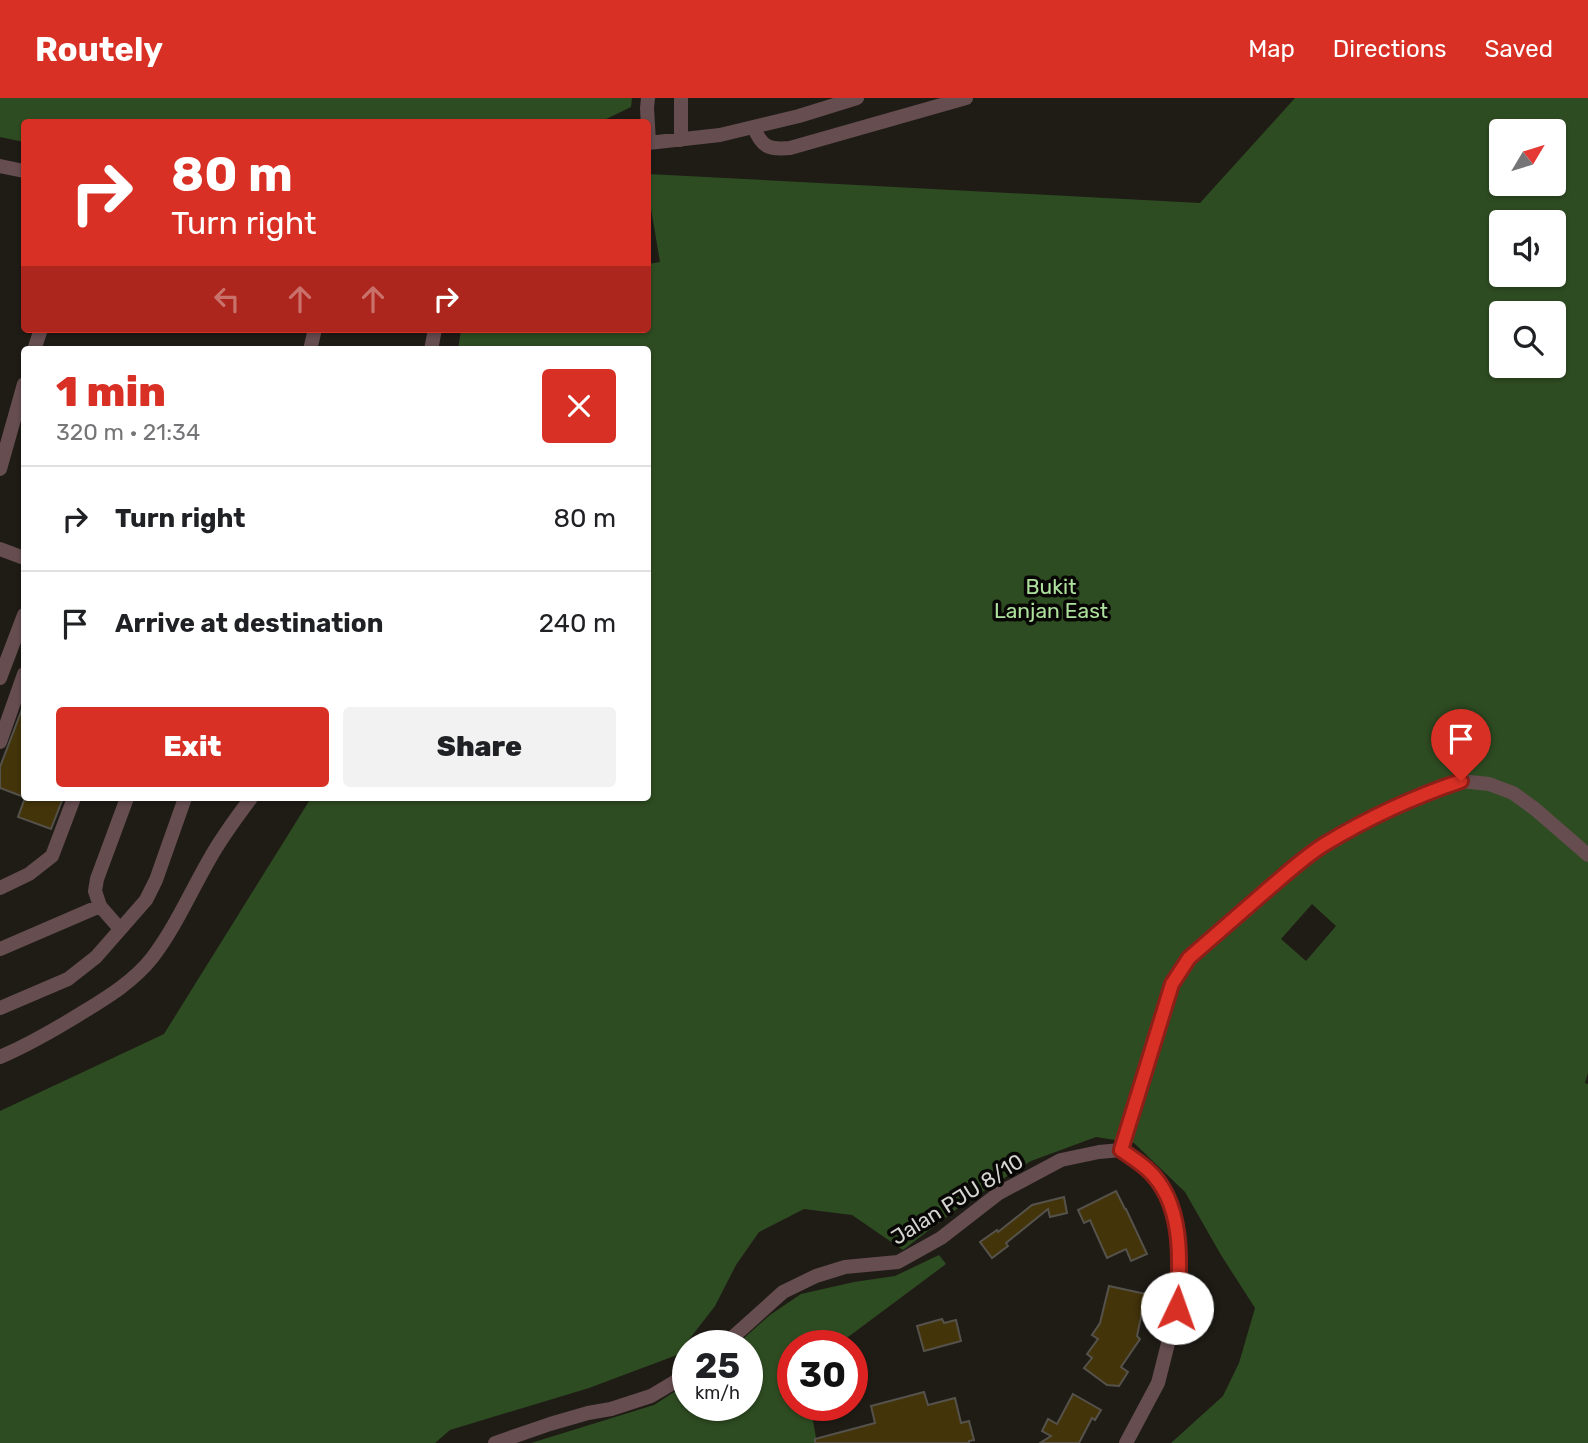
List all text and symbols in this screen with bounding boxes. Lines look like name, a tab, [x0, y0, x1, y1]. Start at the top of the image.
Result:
text: Routely	[35, 30, 163, 69]
text: Map	[1248, 35, 1295, 63]
text: Directions	[1333, 35, 1446, 63]
text: Saved	[1484, 35, 1553, 63]
north arrow	[1489, 119, 1566, 196]
map controls	[1489, 119, 1566, 378]
text: 80 m	[171, 145, 293, 203]
icon: right	[56, 147, 147, 238]
text: Turn right	[171, 204, 316, 242]
button: sound	[1489, 210, 1566, 287]
icon: left	[208, 280, 246, 318]
icon: ahead	[281, 280, 319, 318]
icon: ahead	[354, 280, 392, 318]
icon: right	[427, 280, 465, 318]
button: search	[1489, 301, 1566, 378]
text: 1 min	[56, 367, 166, 417]
button: close	[542, 369, 616, 443]
text: 320 m · 21:34	[56, 418, 200, 446]
icon: right	[56, 500, 94, 538]
text: Turn right	[115, 503, 245, 534]
text: 80 m	[553, 503, 616, 534]
park label: Bukit Lanjan East	[994, 574, 1108, 623]
icon: arrive	[56, 605, 94, 643]
text: Arrive at destination	[115, 608, 383, 639]
text: 240 m	[539, 608, 616, 639]
button: Exit	[56, 707, 329, 787]
button: Share	[343, 707, 616, 787]
pin	[1431, 709, 1491, 781]
icon: arrive	[1442, 720, 1480, 758]
street label: Jalan PJU 8/10	[886, 1148, 1028, 1250]
position arrow	[1140, 1271, 1214, 1345]
speed limit sign: 30	[777, 1330, 868, 1421]
text: 25	[695, 1345, 740, 1387]
text: km/h	[695, 1382, 740, 1404]

